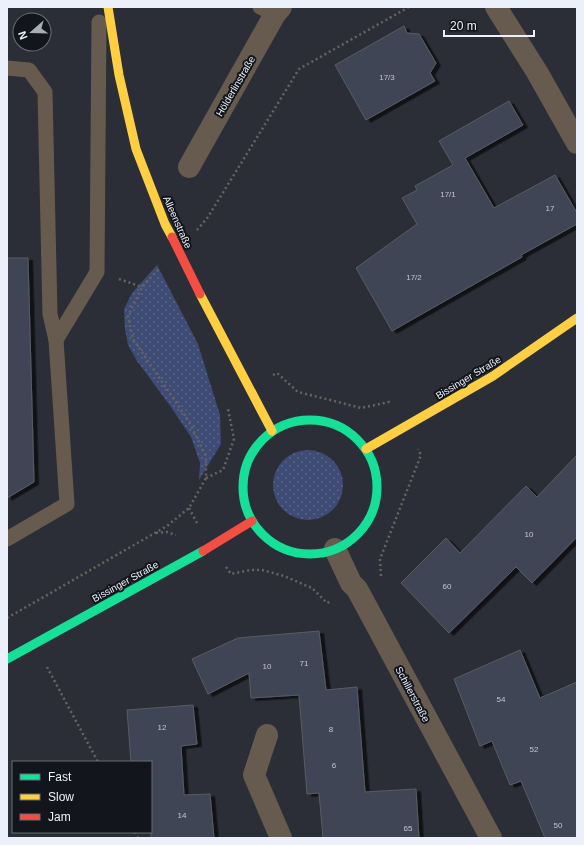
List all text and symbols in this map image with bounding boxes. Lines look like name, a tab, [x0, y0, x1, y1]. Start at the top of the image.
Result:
north arrow	[12, 12, 52, 52]
scale bar	[444, 12, 534, 38]
text: 20 m	[450, 19, 477, 33]
text: N	[16, 30, 30, 41]
street label: Hölderlinstraße	[214, 54, 257, 118]
house number: 17/3	[379, 73, 395, 82]
house number: 17/1	[440, 190, 456, 199]
street label: Alleenstraße	[161, 194, 194, 250]
house number: 17	[546, 204, 555, 213]
house number: 17/2	[406, 273, 422, 282]
street label: Bissinger Straße	[434, 353, 503, 401]
house number: 10	[525, 530, 534, 539]
street label: Bissinger Straße	[90, 558, 161, 604]
house number: 60	[443, 582, 452, 591]
house number: 71	[300, 659, 309, 668]
house number: 10	[263, 662, 272, 671]
street label: Schillerstraße	[393, 665, 432, 724]
house number: 54	[497, 695, 506, 704]
house number: 12	[158, 723, 167, 732]
house number: 8	[329, 725, 334, 734]
house number: 52	[530, 745, 539, 754]
legend	[12, 761, 152, 833]
house number: 6	[332, 761, 337, 770]
text: Fast	[48, 770, 72, 784]
text: Slow	[48, 790, 74, 804]
text: Jam	[48, 810, 71, 824]
house number: 14	[178, 811, 187, 820]
house number: 50	[554, 821, 563, 830]
house number: 65	[404, 824, 413, 833]

